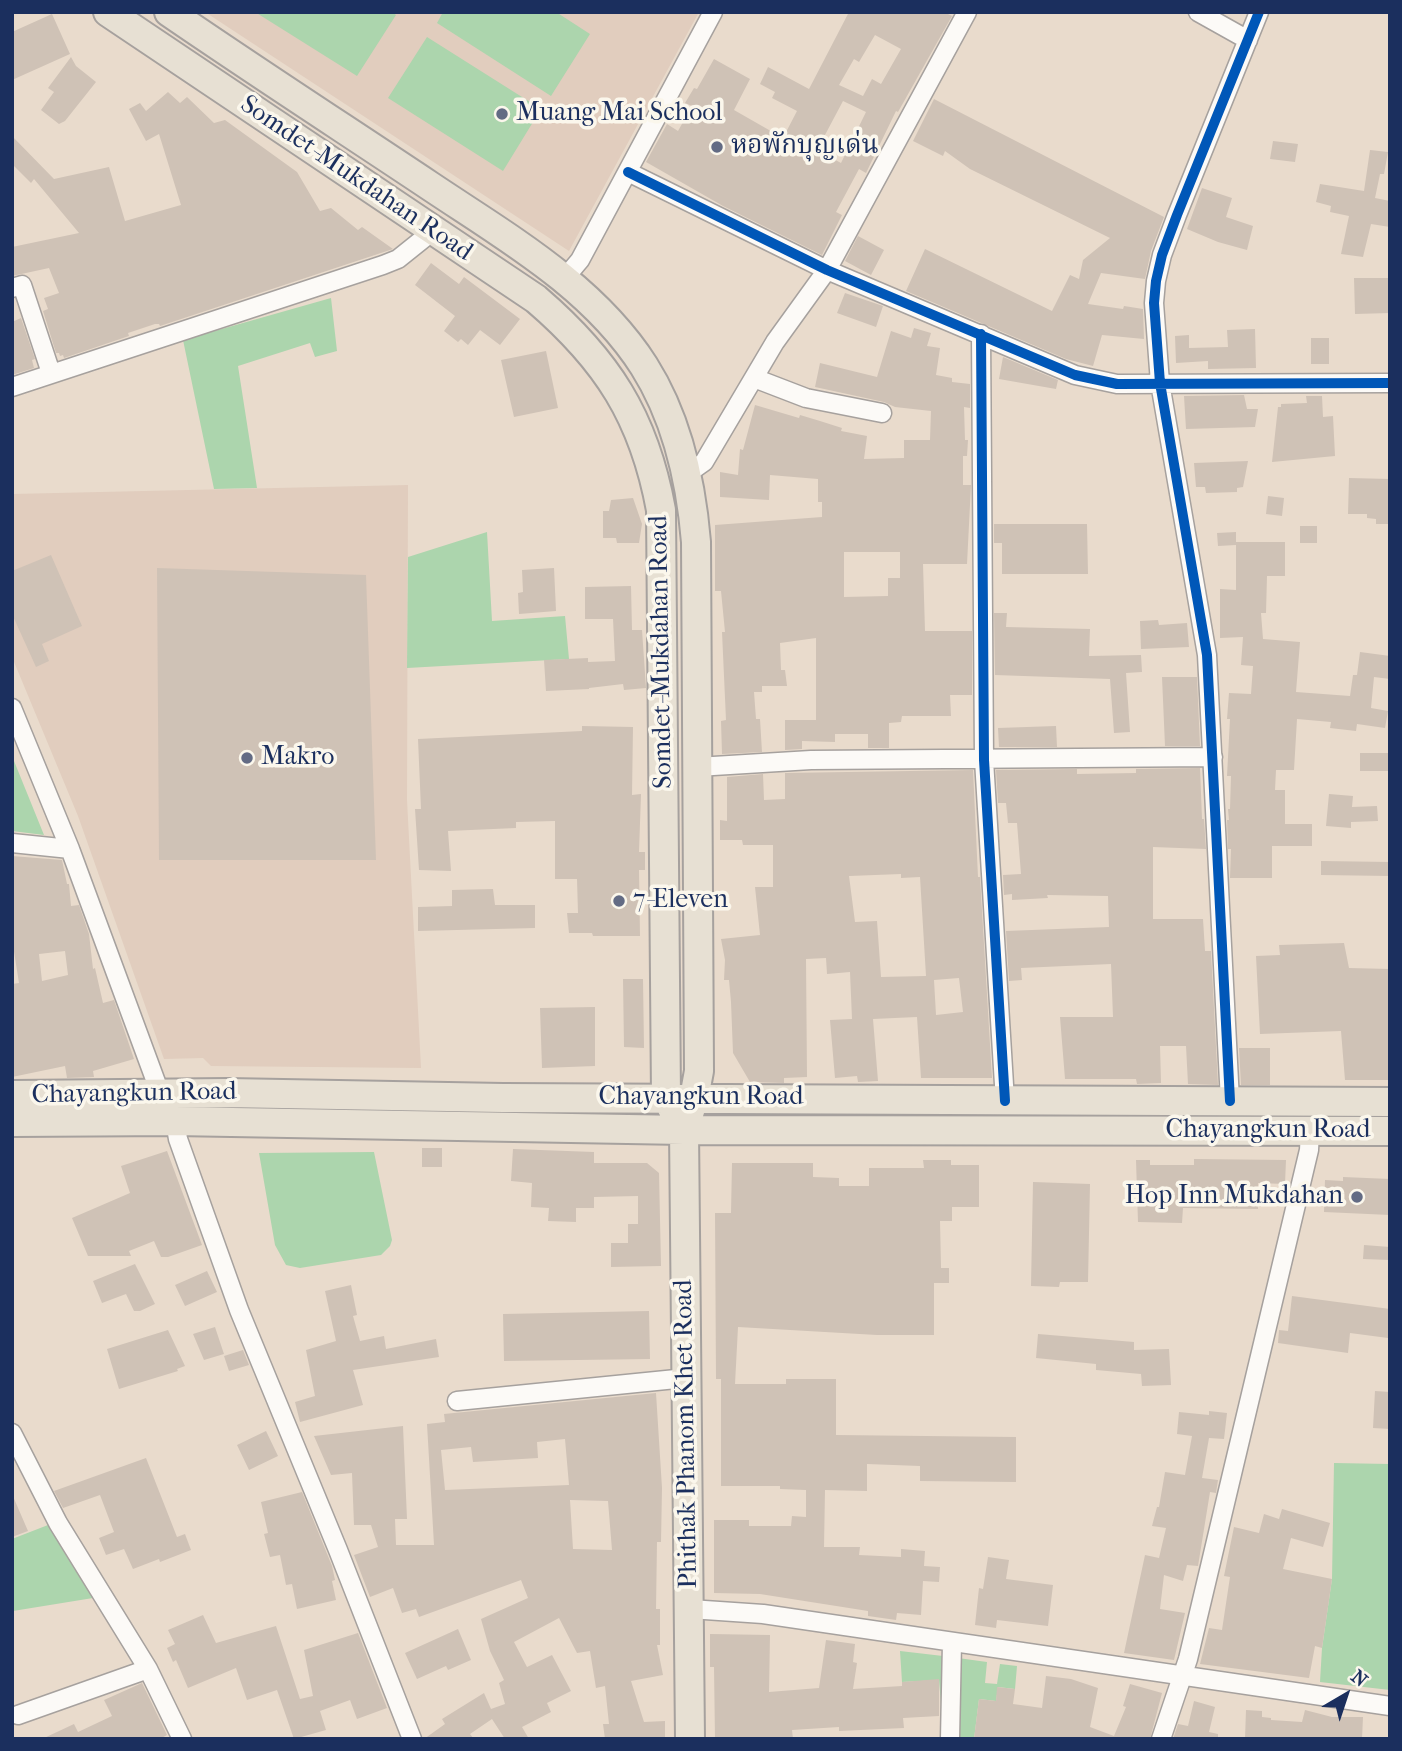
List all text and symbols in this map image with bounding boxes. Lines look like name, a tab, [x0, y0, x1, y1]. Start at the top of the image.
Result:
street label: Somdet-Mukdahan Road	[234, 90, 478, 268]
place label: Muang Mai School	[516, 98, 722, 130]
marker: Muang Mai School	[494, 106, 510, 122]
place label: หอพักบุญเด่น	[731, 131, 879, 163]
marker: หอพักบุญเด่น	[709, 139, 725, 155]
street label: Somdet-Mukdahan Road	[644, 515, 680, 789]
place label: Makro	[261, 742, 334, 774]
marker: Makro	[239, 750, 255, 766]
place label: 7-Eleven	[633, 885, 728, 917]
marker: 7-Eleven	[611, 893, 627, 909]
street label: Chayangkun Road	[31, 1077, 237, 1111]
street label: Chayangkun Road	[599, 1082, 803, 1114]
street label: Chayangkun Road	[1166, 1115, 1370, 1147]
place label: Hop Inn Mukdahan	[1125, 1181, 1343, 1213]
marker: Hop Inn Mukdahan	[1349, 1189, 1365, 1205]
street label: Phithak Phanom Khet Road	[669, 1279, 705, 1589]
north arrow	[1311, 1660, 1381, 1730]
text: N	[1347, 1666, 1372, 1692]

